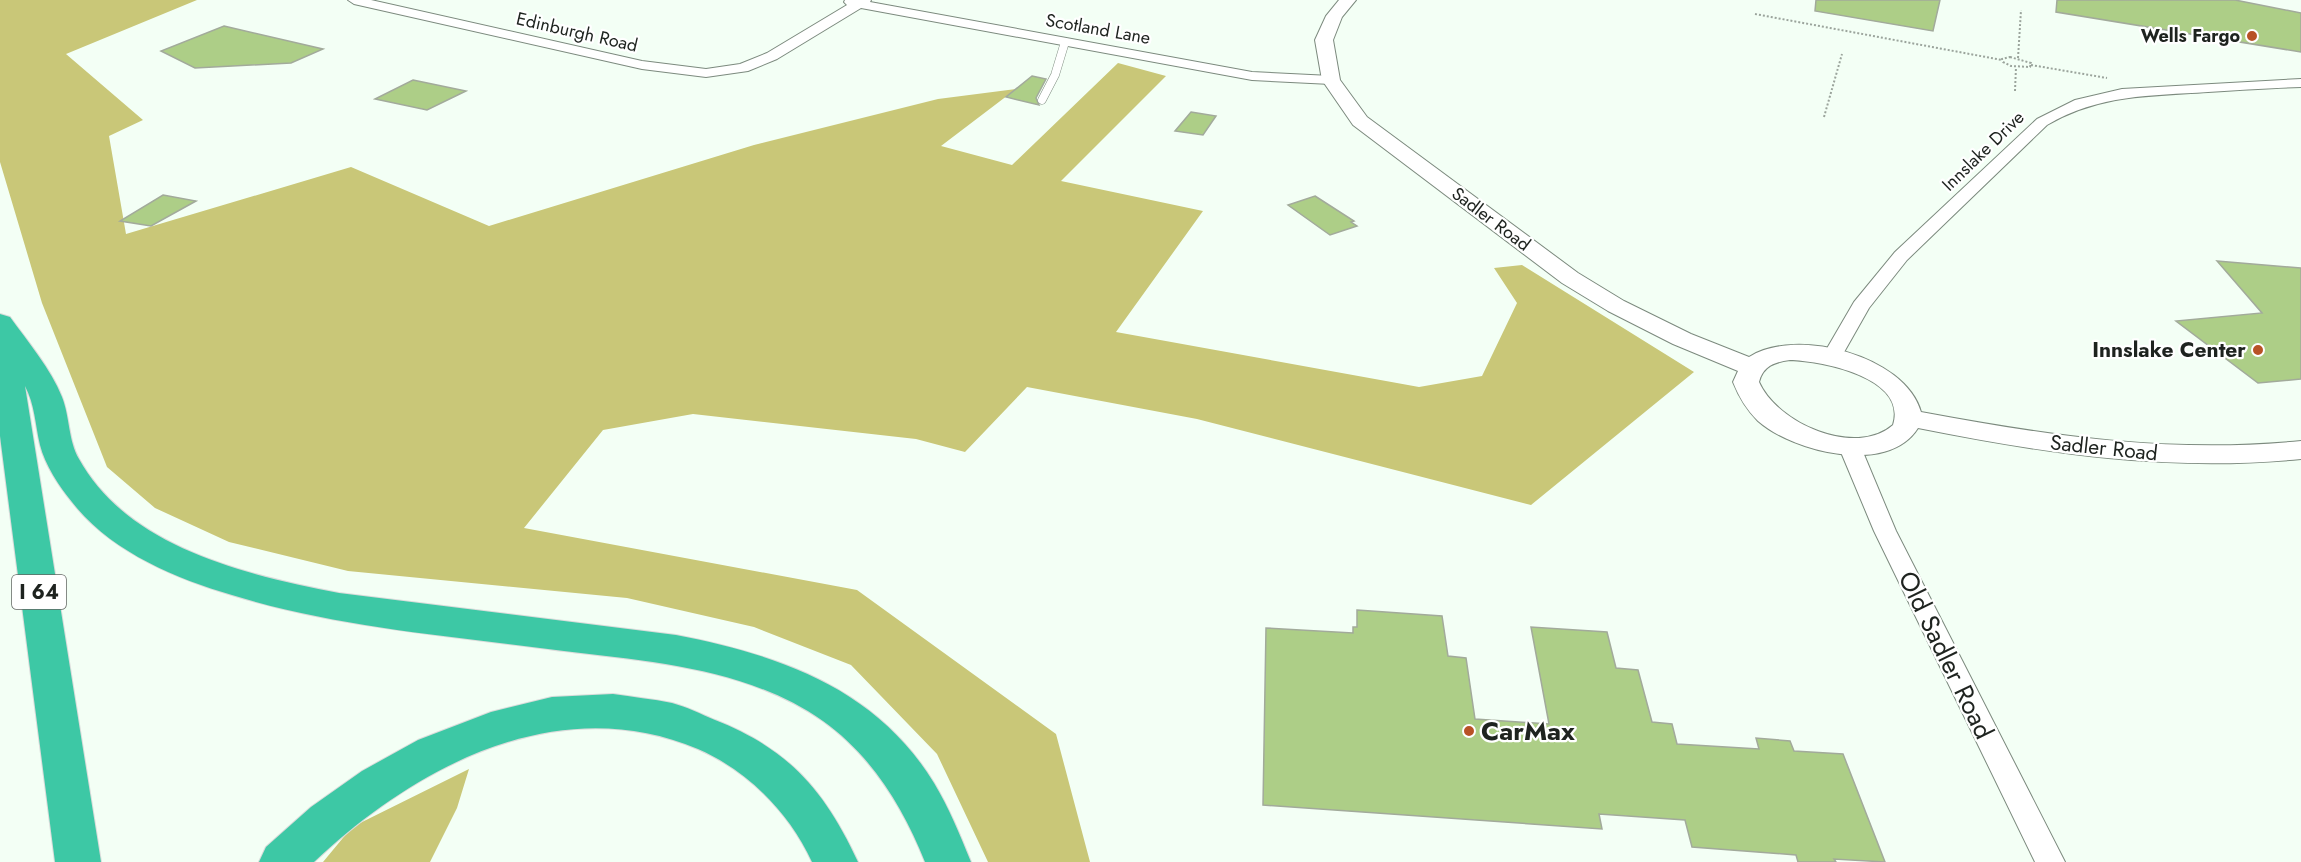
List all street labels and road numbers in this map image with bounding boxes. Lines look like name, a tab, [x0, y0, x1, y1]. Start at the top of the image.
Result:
street label: Edinburgh Road	[514, 5, 640, 59]
street label: Scotland Lane	[1044, 7, 1152, 51]
street label: Innslake Drive	[1936, 105, 2030, 197]
street label: Sadler Road	[1446, 181, 1536, 257]
street label: Sadler Road	[2049, 427, 2159, 469]
street label: Old Sadler Road	[1889, 564, 2003, 746]
road number: I 64	[12, 575, 66, 609]

